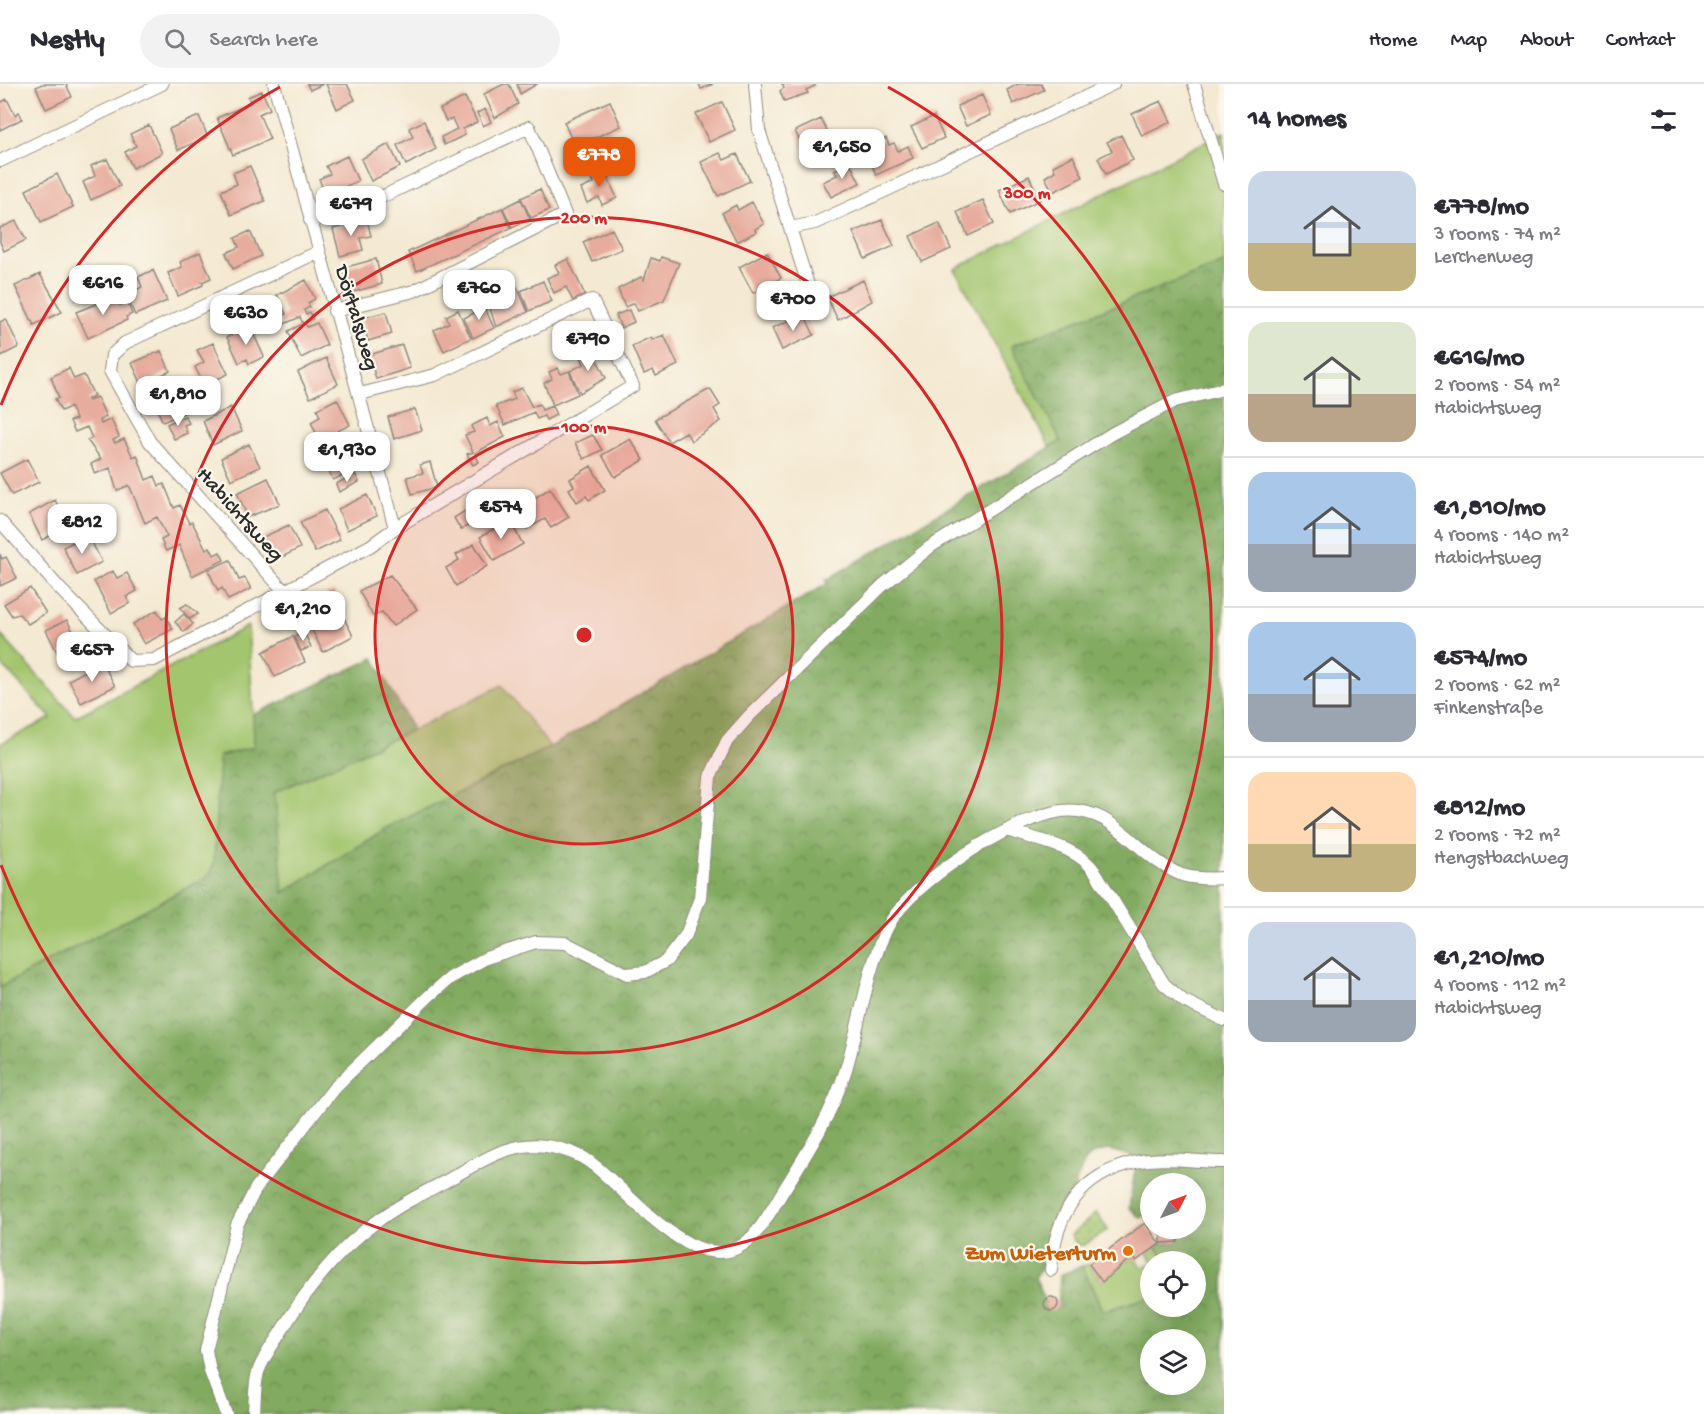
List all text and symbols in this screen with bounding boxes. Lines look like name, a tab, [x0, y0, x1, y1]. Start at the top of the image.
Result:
search box	[140, 14, 560, 68]
text: Nestly	[30, 25, 104, 58]
icon: search	[161, 25, 194, 58]
text: Search here	[209, 28, 318, 54]
text: Home	[1369, 29, 1417, 54]
text: Map	[1450, 29, 1487, 54]
text: About	[1520, 29, 1573, 54]
text: Contact	[1606, 29, 1674, 54]
icon: filters	[1647, 104, 1680, 137]
text: 14 homes	[1248, 105, 1346, 136]
pin: €1,650	[793, 129, 891, 180]
pin: €778	[563, 137, 635, 188]
text: €1,650	[813, 137, 871, 160]
text: €778	[577, 145, 621, 168]
text: 300 m	[1003, 184, 1051, 205]
pin: €679	[315, 186, 387, 237]
text: €778/mo	[1434, 193, 1529, 224]
text: €679	[330, 194, 372, 217]
icon: home	[1296, 195, 1368, 267]
text: 200 m	[561, 209, 607, 230]
text: 3 rooms · 74 m²	[1434, 224, 1561, 247]
text: Lerchenweg	[1434, 247, 1533, 270]
street label: Dörtalsweg	[326, 261, 383, 374]
pin: €616	[67, 265, 139, 316]
pin: €760	[443, 270, 515, 321]
text: €616	[83, 273, 123, 296]
text: €760	[457, 278, 501, 301]
pin: €700	[757, 281, 829, 332]
text: €700	[770, 289, 816, 312]
pin: €630	[210, 295, 282, 346]
text: €630	[224, 303, 268, 326]
pin: €790	[552, 321, 624, 372]
text: €790	[566, 329, 610, 352]
text: €616/mo	[1434, 344, 1525, 375]
icon: home	[1296, 346, 1368, 418]
text: 2 rooms · 54 m²	[1434, 375, 1561, 398]
pin: €1,810	[129, 376, 227, 427]
text: €1,810	[150, 384, 206, 407]
text: Habichtsweg	[1434, 398, 1542, 421]
text: 100 m	[561, 418, 607, 439]
pin: €1,930	[298, 432, 396, 483]
text: €1,930	[318, 440, 376, 463]
street label: Habichtsweg	[190, 463, 288, 568]
pin: €574	[465, 489, 537, 540]
text: €1,810/mo	[1434, 494, 1546, 525]
icon: home	[1296, 496, 1368, 568]
text: €574	[480, 497, 522, 520]
pin: €812	[46, 504, 118, 555]
text: €812	[62, 512, 102, 535]
text: 4 rooms · 140 m²	[1434, 525, 1569, 548]
text: Habichtsweg	[1434, 548, 1542, 571]
pin: €1,210	[254, 591, 352, 642]
text: €1,210	[275, 599, 331, 622]
centre of rings	[574, 625, 594, 645]
pin: €657	[56, 632, 128, 683]
text: €657	[71, 640, 113, 663]
text: €574/mo	[1434, 644, 1527, 675]
icon: home	[1296, 646, 1368, 718]
text: 2 rooms · 62 m²	[1434, 675, 1561, 698]
text: Finkenstraße	[1434, 698, 1543, 721]
text: €812/mo	[1434, 794, 1525, 825]
icon: home	[1296, 796, 1368, 868]
text: 2 rooms · 72 m²	[1434, 825, 1561, 848]
text: Hengstbachweg	[1434, 848, 1569, 871]
text: €1,210/mo	[1434, 944, 1544, 975]
icon: home	[1296, 946, 1368, 1018]
text: 4 rooms · 112 m²	[1434, 975, 1566, 998]
text: Habichtsweg	[1434, 998, 1542, 1021]
north arrow	[1140, 1173, 1206, 1239]
map controls	[1140, 1173, 1206, 1395]
place label: Zum Wieterturm	[965, 1242, 1116, 1268]
marker: Zum Wieterturm	[1121, 1244, 1135, 1258]
button: locate	[1140, 1251, 1206, 1317]
button: layers	[1140, 1329, 1206, 1395]

